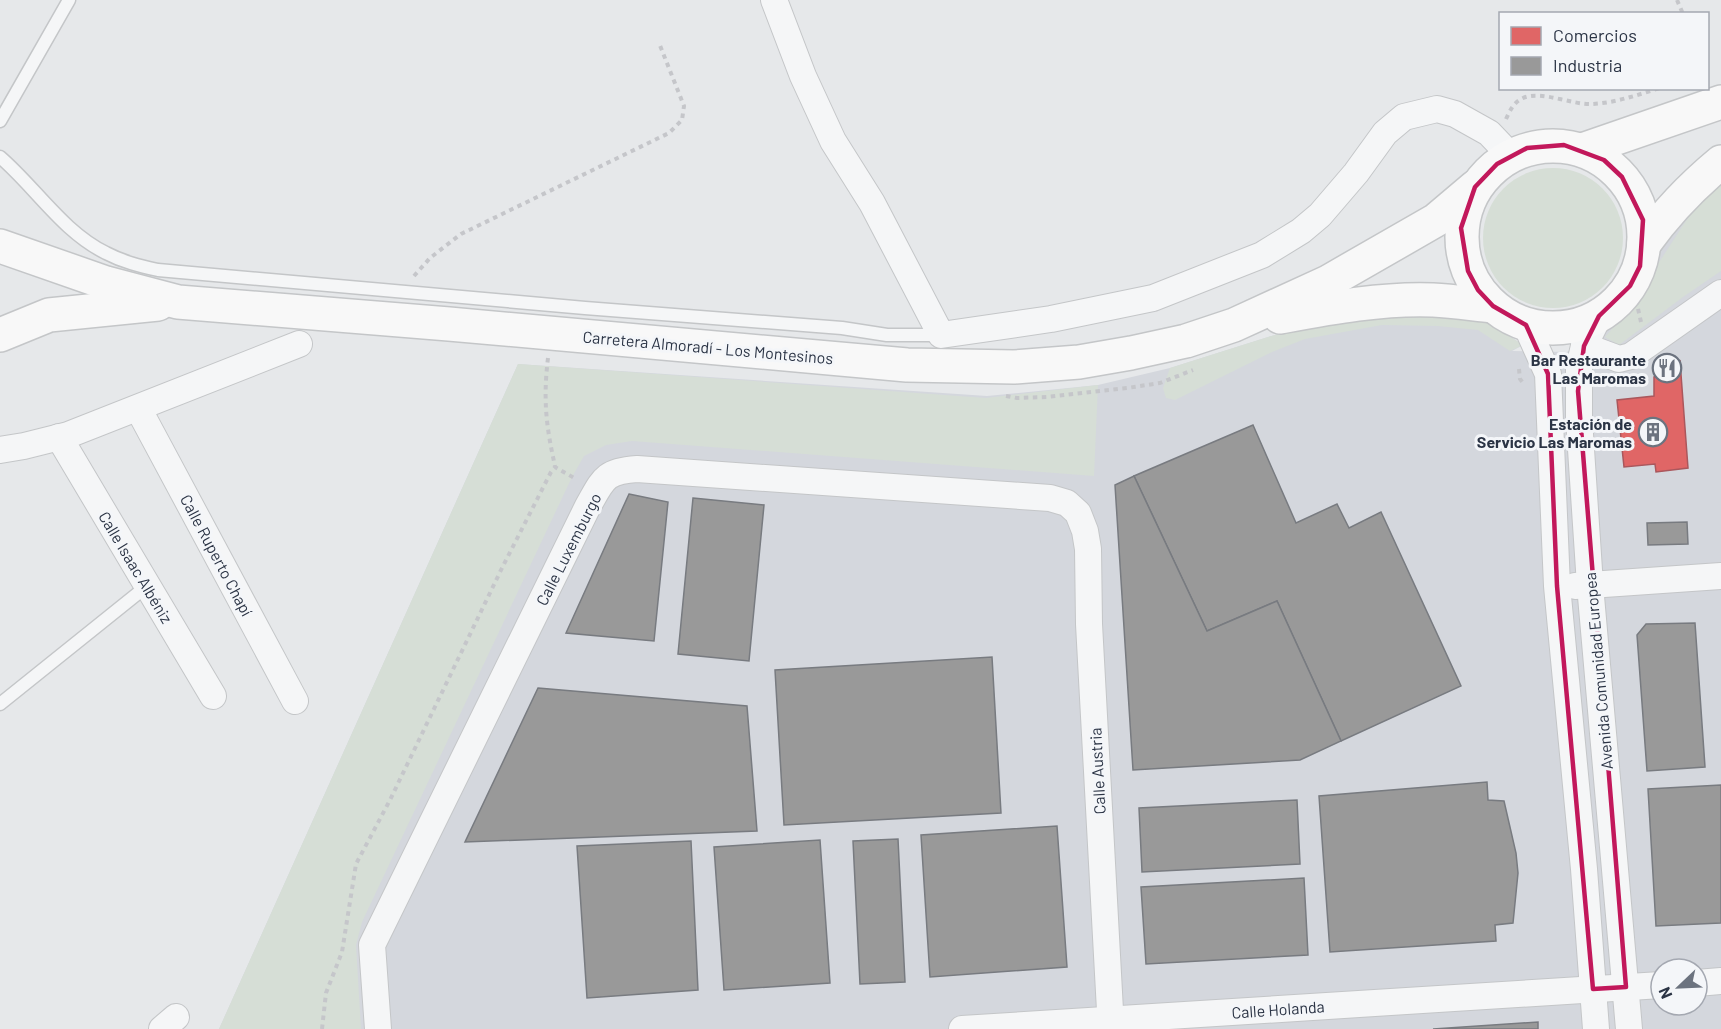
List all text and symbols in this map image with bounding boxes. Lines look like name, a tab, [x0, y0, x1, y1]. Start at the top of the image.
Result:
legend	[1499, 12, 1709, 90]
text: Comercios	[1553, 24, 1637, 46]
text: Industria	[1553, 54, 1622, 76]
street label: Carretera Almoradí - Los Montesinos	[582, 327, 834, 367]
place label: Bar Restaurante Las Maromas	[1531, 350, 1646, 387]
restaurant icon: Bar Restaurante Las Maromas	[1651, 352, 1683, 384]
place label: Estación de Servicio Las Maromas	[1477, 414, 1632, 451]
building icon: Estación de Servicio Las Maromas	[1637, 416, 1669, 448]
street label: Calle Luxemburgo	[531, 490, 605, 608]
street label: Calle Ruperto Chapí	[177, 491, 257, 619]
street label: Calle Isaac Albéniz	[95, 508, 177, 626]
street label: Avenida Comunidad Europea	[1580, 572, 1616, 770]
street label: Calle Austria	[1085, 727, 1109, 815]
north arrow	[1649, 957, 1709, 1017]
text: N	[1654, 984, 1676, 1002]
street label: Calle Holanda	[1231, 996, 1325, 1022]

